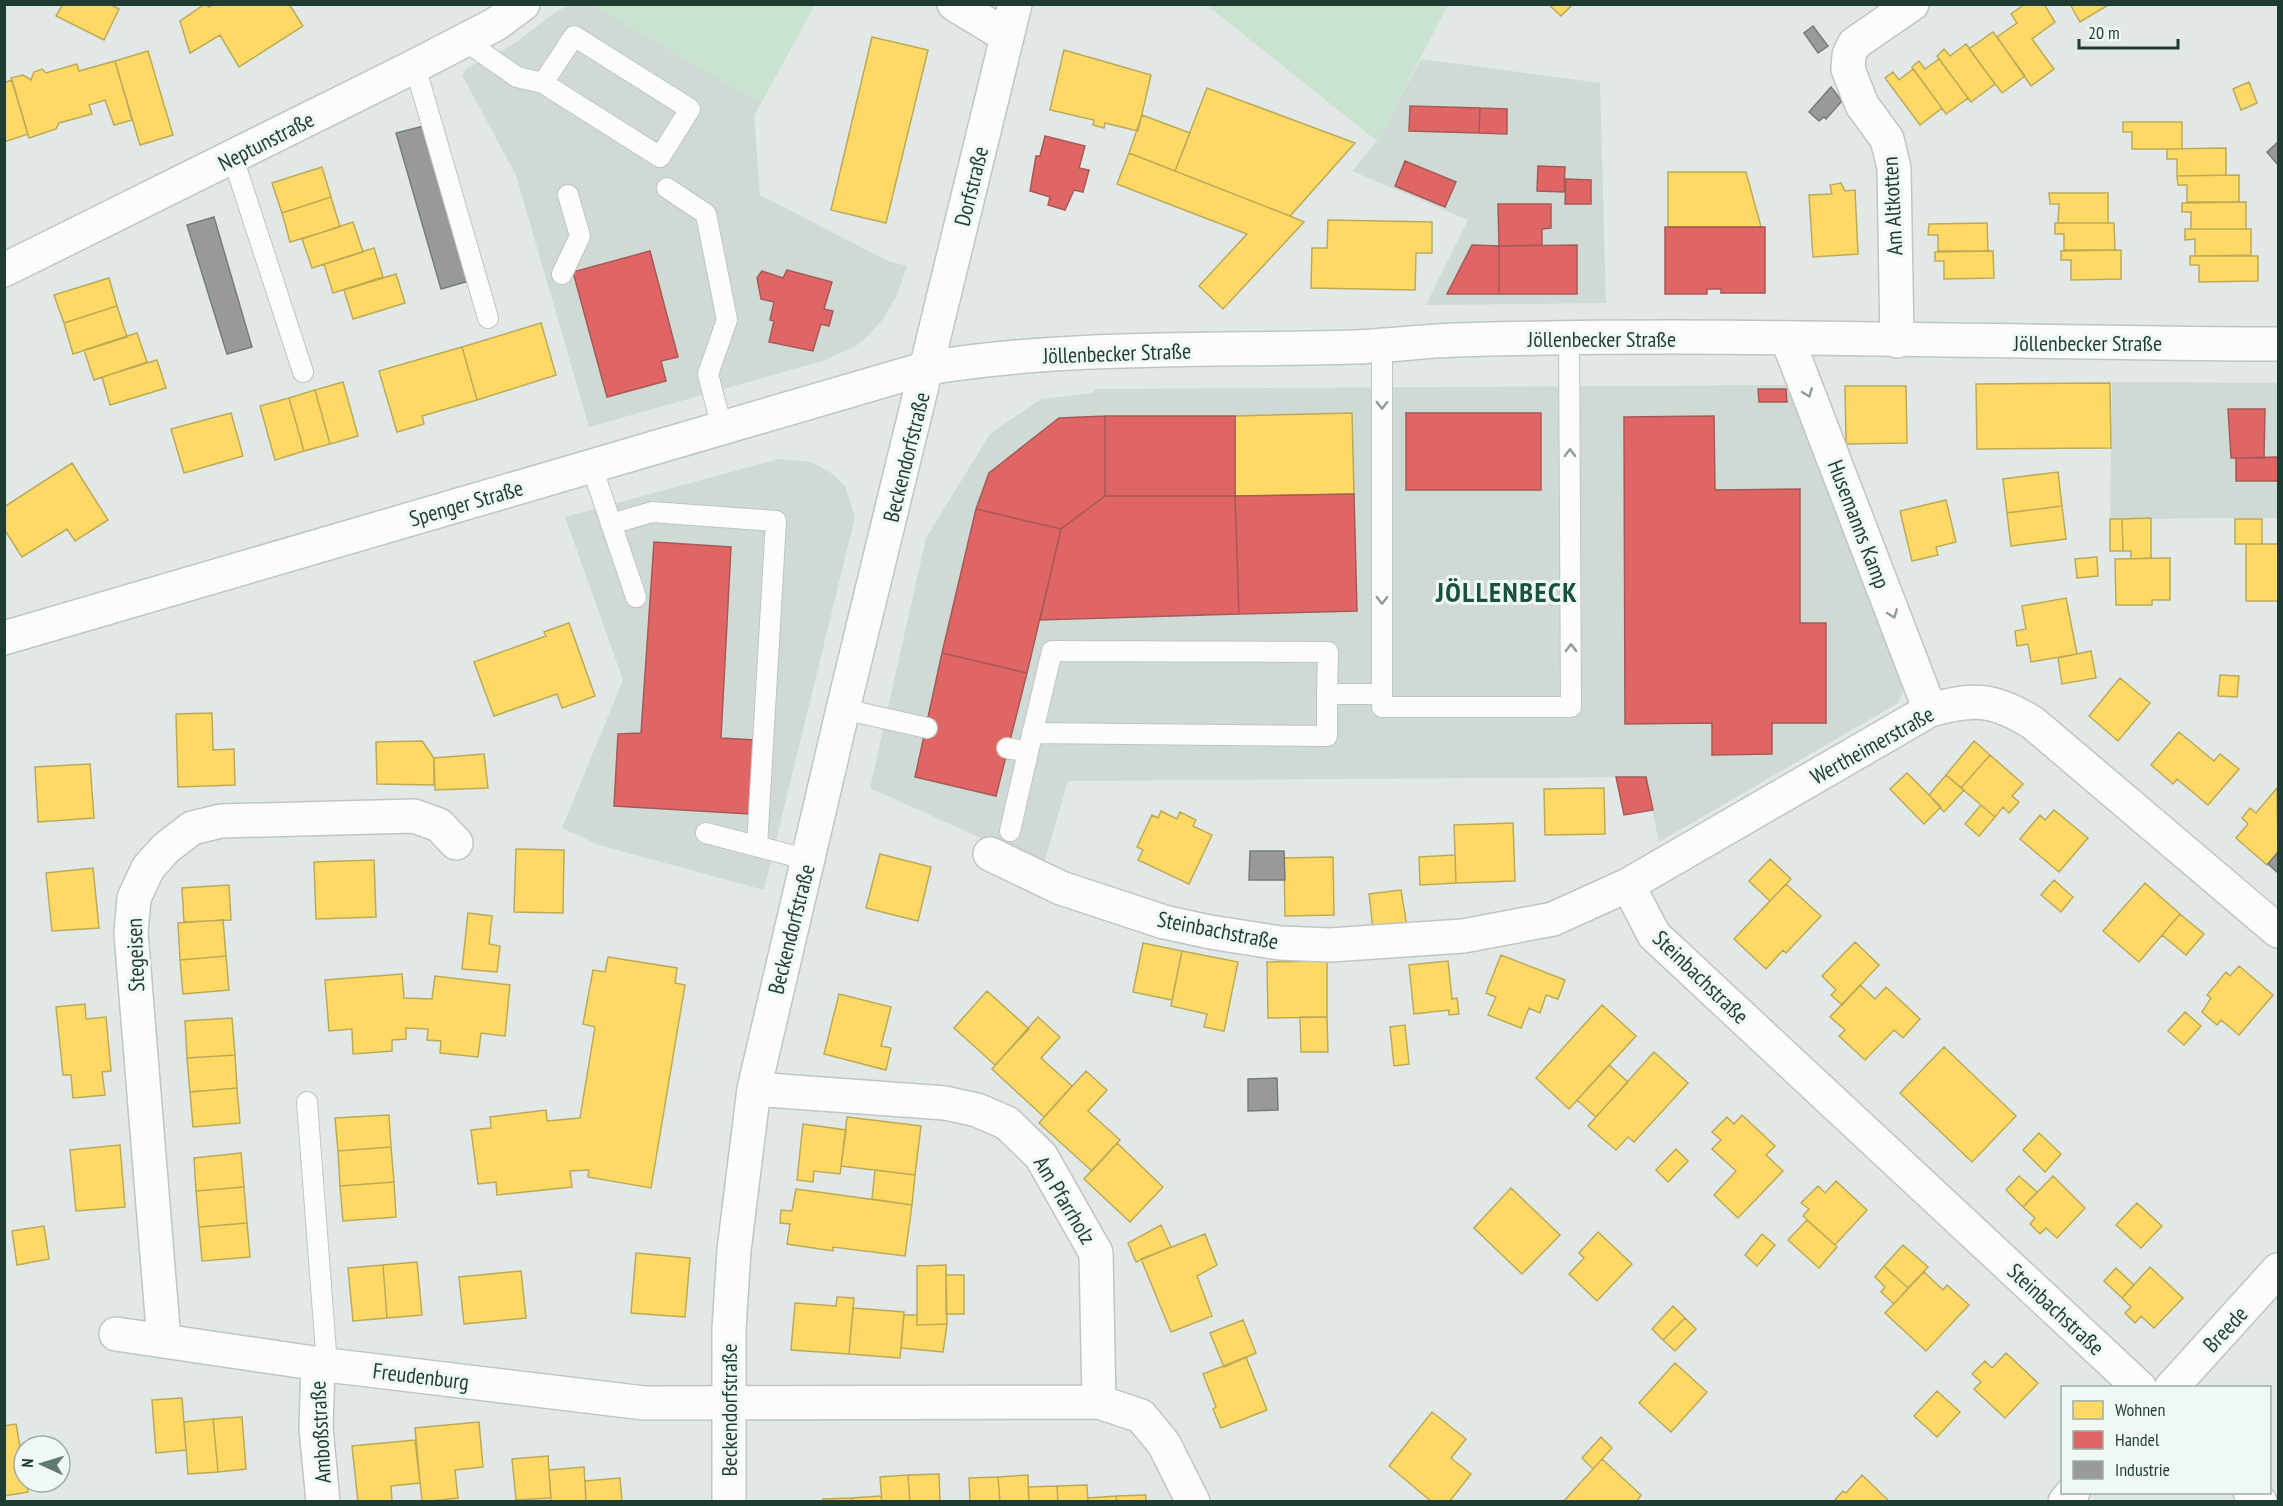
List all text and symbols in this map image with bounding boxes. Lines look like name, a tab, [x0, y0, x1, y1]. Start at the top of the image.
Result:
scale bar	[2079, 12, 2178, 50]
text: 20 m	[2088, 21, 2120, 44]
street label: Neptunstraße	[213, 105, 319, 177]
street label: Dorfstraße	[948, 143, 994, 229]
street label: Am Altkotten	[1875, 156, 1909, 256]
street label: Jöllenbecker Straße	[1527, 325, 1676, 353]
street label: Jöllenbecker Straße	[2013, 329, 2162, 357]
street label: Jöllenbecker Straße	[1041, 336, 1192, 370]
one-way arrow	[1801, 387, 1813, 398]
street label: Beckendorfstraße	[876, 389, 936, 525]
one-way arrow	[1376, 400, 1388, 409]
one-way arrow	[1564, 449, 1576, 458]
street label: Husemanns Kamp	[1822, 456, 1896, 592]
street label: Spenger Straße	[406, 473, 526, 533]
district label: JÖLLENBECK	[1435, 573, 1578, 610]
one-way arrow	[1376, 595, 1388, 604]
one-way arrow	[1886, 608, 1898, 619]
one-way arrow	[1565, 644, 1577, 653]
street label: Wertheimerstraße	[1805, 700, 1939, 790]
street label: Beckendorfstraße	[761, 861, 821, 997]
street label: Steinbachstraße	[1155, 905, 1281, 955]
street label: Stegeisen	[120, 918, 150, 992]
street label: Steinbachstraße	[1647, 924, 1755, 1030]
street label: Am Pfarrholz	[1028, 1151, 1102, 1249]
street label: Steinbachstraße	[2002, 1257, 2110, 1361]
street label: Breede	[2197, 1300, 2253, 1358]
street label: Beckendorfstraße	[715, 1343, 743, 1477]
street label: Freudenburg	[371, 1356, 471, 1396]
street label: Amboßstraße	[303, 1380, 337, 1484]
legend	[2061, 1386, 2271, 1494]
text: Wohnen	[2115, 1398, 2165, 1421]
text: Handel	[2115, 1428, 2160, 1451]
north arrow	[12, 1434, 72, 1494]
text: N	[17, 1458, 37, 1468]
text: Industrie	[2115, 1458, 2170, 1481]

